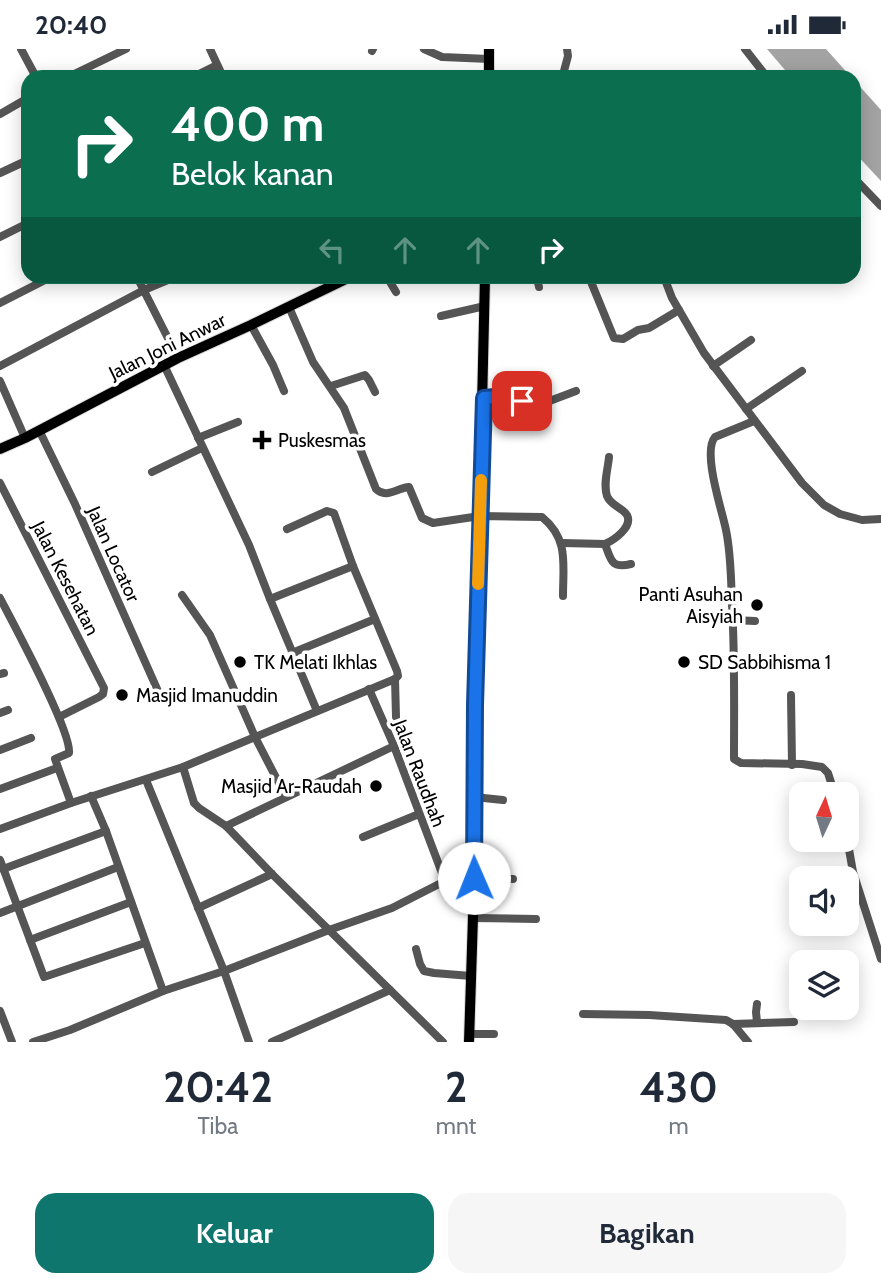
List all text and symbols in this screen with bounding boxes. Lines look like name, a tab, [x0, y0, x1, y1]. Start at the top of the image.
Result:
text: 20:40	[35, 9, 107, 41]
text: 400 m	[171, 94, 324, 153]
icon: right	[56, 98, 147, 189]
text: Belok kanan	[171, 154, 334, 193]
icon: left	[313, 231, 351, 269]
icon: ahead	[386, 231, 424, 269]
icon: ahead	[459, 231, 497, 269]
icon: right	[532, 231, 570, 269]
street label: Jalan Joni Anwar	[104, 308, 229, 385]
pin	[492, 371, 552, 431]
icon: arrive	[503, 382, 541, 420]
place label: Puskesmas	[278, 429, 366, 452]
marker: Puskesmas	[252, 430, 272, 450]
street label: Jalan Locator	[82, 502, 145, 606]
street label: Jalan Kesehatan	[26, 516, 104, 639]
place label: Panti Asuhan Aisyiah	[639, 583, 743, 628]
marker: Panti Asuhan Aisyiah	[749, 597, 765, 613]
place label: TK Melati Ikhlas	[254, 651, 377, 674]
place label: SD Sabbihisma 1	[698, 651, 831, 674]
marker: TK Melati Ikhlas	[232, 654, 248, 670]
marker: SD Sabbihisma 1	[676, 654, 692, 670]
place label: Masjid Imanuddin	[136, 684, 278, 707]
marker: Masjid Imanuddin	[114, 687, 130, 703]
street label: Jalan Raudhah	[388, 715, 451, 830]
place label: Masjid Ar-Raudah	[221, 775, 362, 798]
marker: Masjid Ar-Raudah	[368, 778, 384, 794]
north arrow	[789, 782, 859, 852]
map controls	[789, 782, 859, 1020]
position arrow	[437, 841, 511, 915]
button: sound	[789, 866, 859, 936]
button: layers	[789, 950, 859, 1020]
text: 20:42	[163, 1061, 273, 1113]
text: 2	[445, 1061, 467, 1113]
text: 430	[639, 1061, 718, 1113]
text: Tiba	[198, 1112, 238, 1140]
text: mnt	[436, 1112, 476, 1140]
text: m	[669, 1112, 689, 1140]
button: Keluar	[35, 1193, 434, 1273]
button: Bagikan	[448, 1193, 846, 1273]

